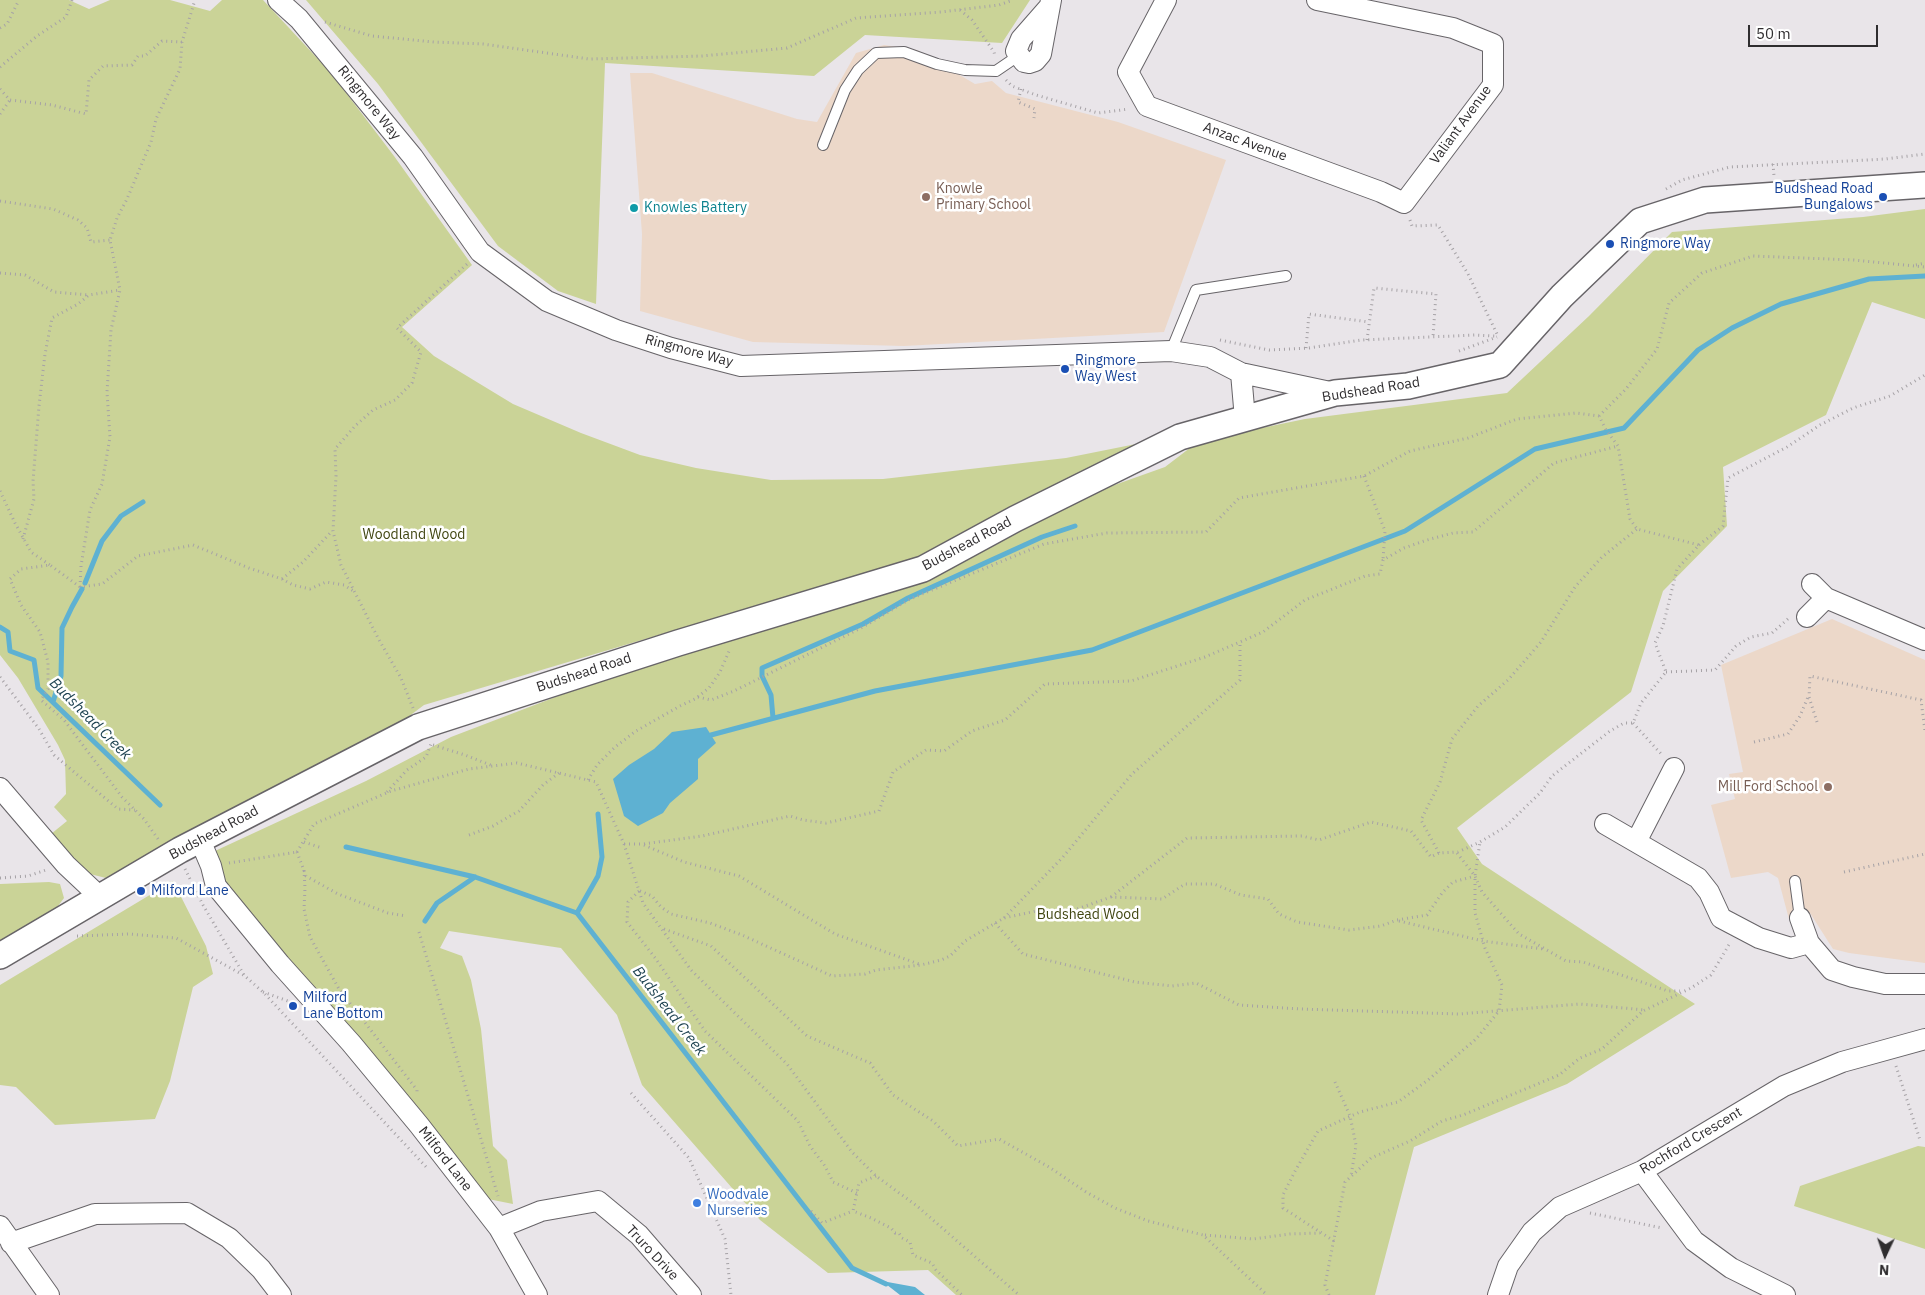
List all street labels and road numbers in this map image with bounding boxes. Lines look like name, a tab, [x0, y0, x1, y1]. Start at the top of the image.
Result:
street label: Ringmore Way	[334, 62, 404, 144]
street label: Valiant Avenue	[1427, 82, 1495, 168]
street label: Anzac Avenue	[1201, 119, 1289, 165]
street label: Ringmore Way	[643, 331, 735, 371]
street label: Budshead Road	[1321, 374, 1421, 406]
street label: Budshead Road	[919, 513, 1015, 575]
street label: Budshead Road	[534, 650, 634, 696]
street label: Budshead Road	[166, 802, 262, 864]
street label: Rochford Crescent	[1637, 1104, 1745, 1178]
street label: Milford Lane	[414, 1123, 476, 1195]
street label: Truro Drive	[622, 1222, 682, 1284]

